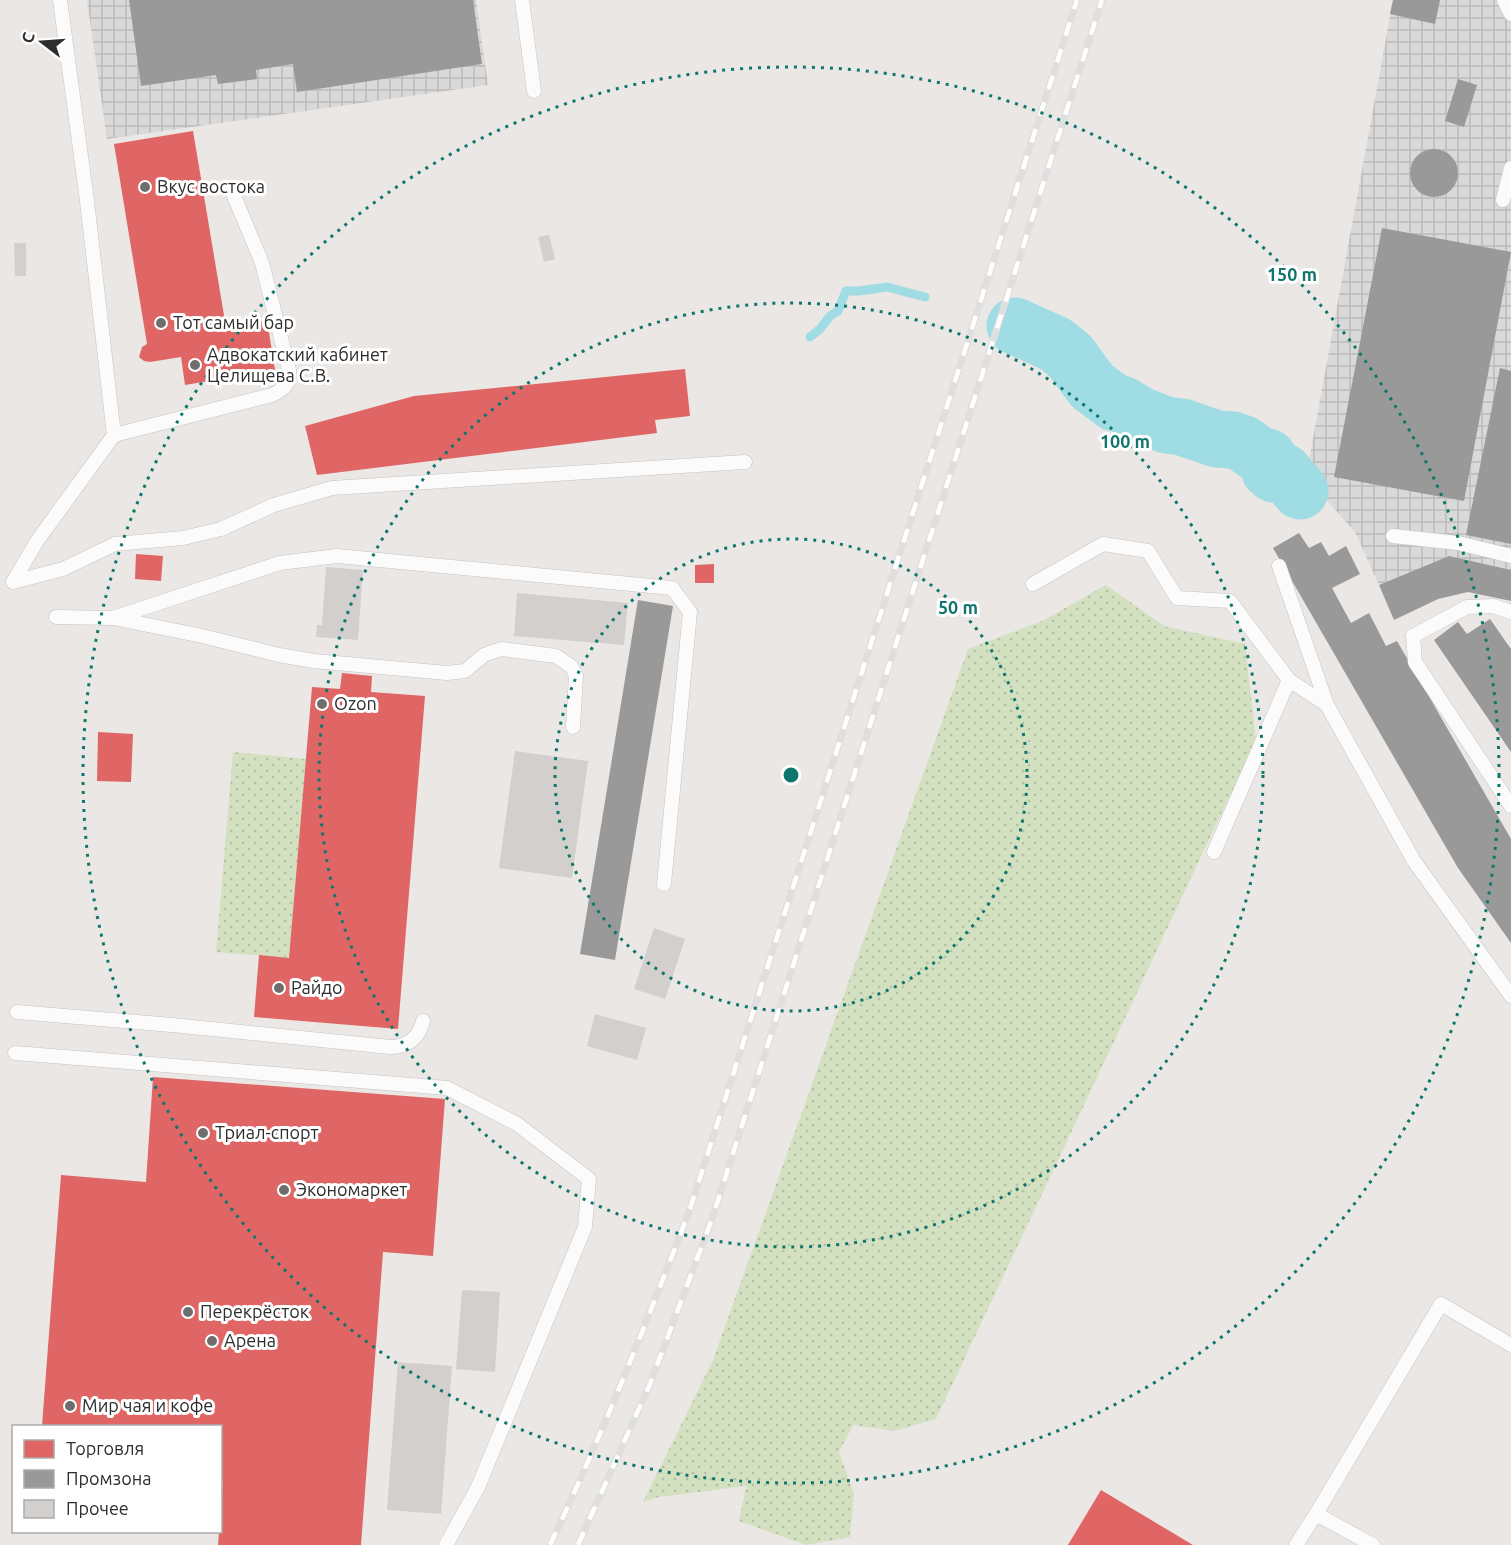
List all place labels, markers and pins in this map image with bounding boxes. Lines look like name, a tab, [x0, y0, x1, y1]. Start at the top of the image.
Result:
place label: Вкус востока	[157, 176, 265, 196]
marker: Вкус востока	[138, 180, 152, 194]
place label: Тот самый бар	[173, 312, 294, 332]
marker: Тот самый бар	[154, 316, 168, 330]
place label: Адвокатский кабинет Целищева С.В.	[207, 344, 388, 385]
marker: Адвокатский кабинет Целищева С.В.	[188, 358, 202, 372]
place label: Ozon	[334, 693, 377, 713]
marker: Ozon	[315, 697, 329, 711]
centre of rings	[781, 765, 801, 785]
place label: Райдо	[291, 977, 343, 997]
marker: Райдо	[272, 981, 286, 995]
place label: Триал-спорт	[215, 1122, 319, 1142]
marker: Триал-спорт	[196, 1126, 210, 1140]
place label: Экономаркет	[296, 1179, 407, 1199]
marker: Экономаркет	[277, 1183, 291, 1197]
place label: Перекрёсток	[200, 1301, 309, 1321]
marker: Перекрёсток	[181, 1305, 195, 1319]
place label: Арена	[224, 1330, 276, 1350]
marker: Арена	[205, 1334, 219, 1348]
place label: Мир чая и кофе	[82, 1395, 213, 1415]
marker: Мир чая и кофе	[63, 1399, 77, 1413]

